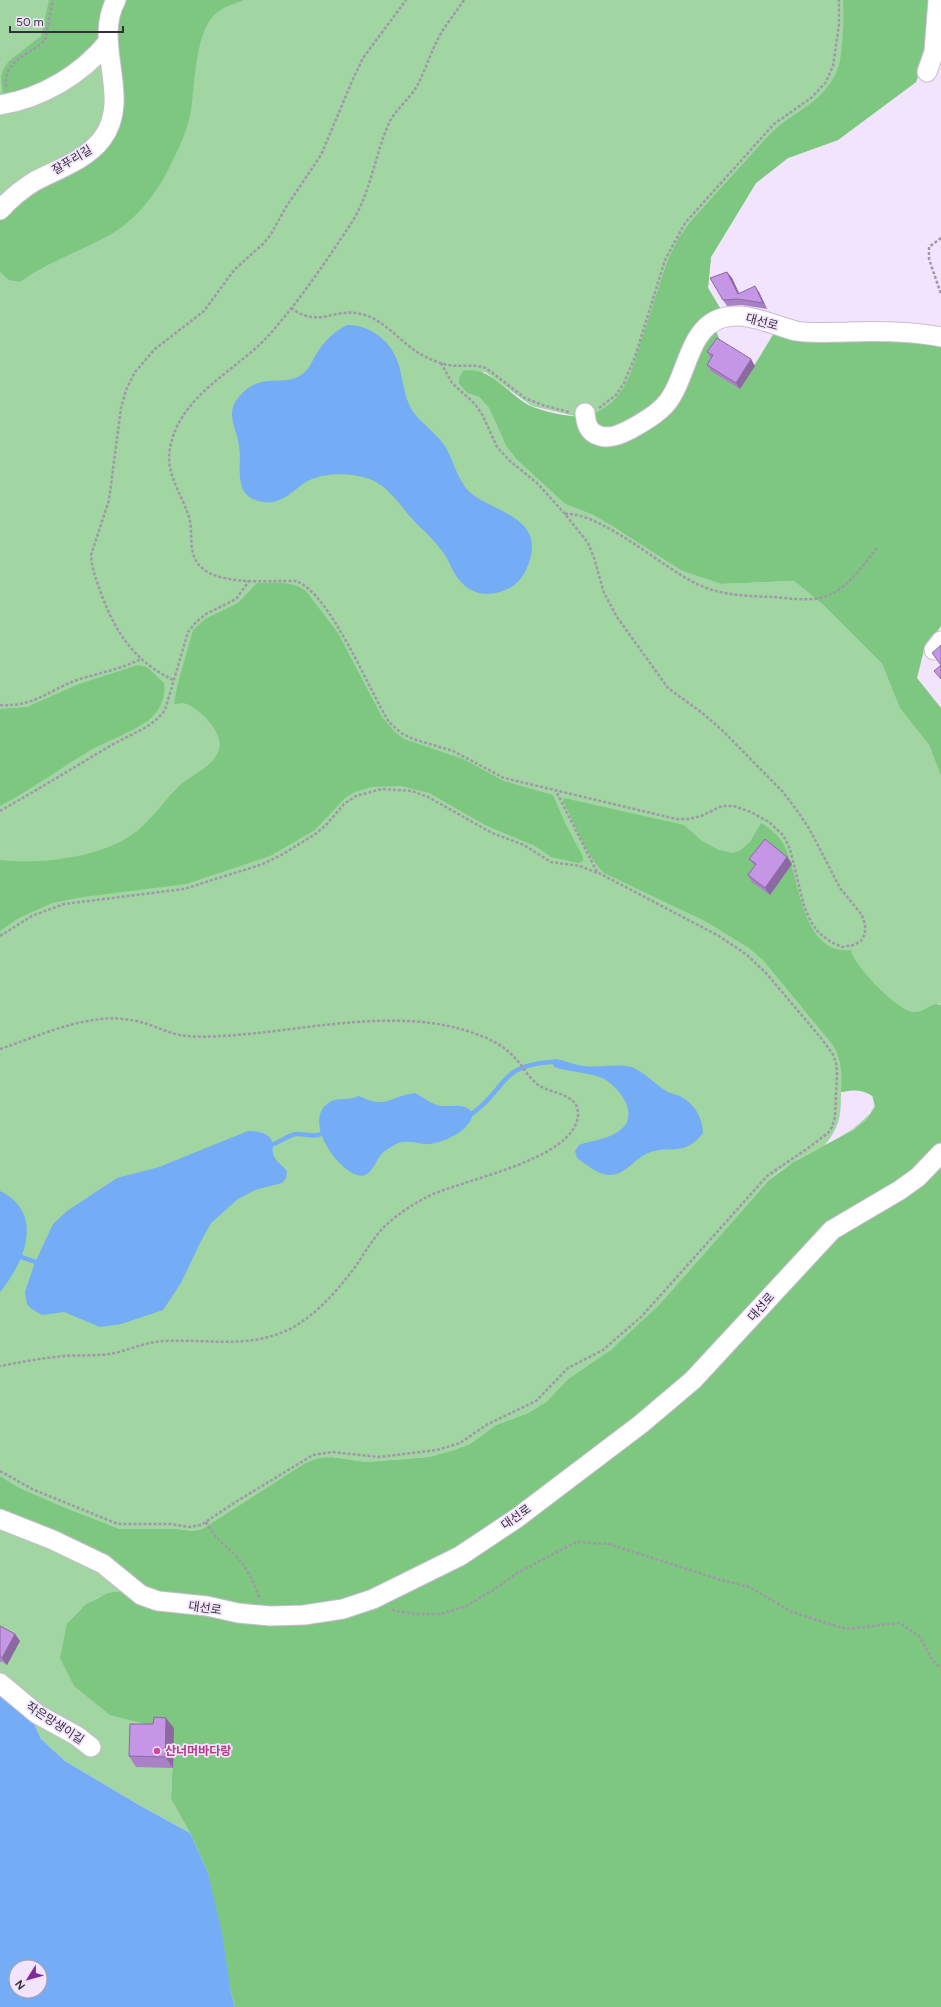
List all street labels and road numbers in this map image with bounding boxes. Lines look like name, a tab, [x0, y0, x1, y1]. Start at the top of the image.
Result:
street label: 잘푸리길	[49, 143, 95, 177]
street label: 대선로	[744, 311, 780, 333]
street label: 대선로	[745, 1290, 777, 1324]
street label: 대선로	[498, 1502, 534, 1532]
street label: 대선로	[188, 1599, 222, 1617]
street label: 작은망생이길	[23, 1699, 87, 1747]

